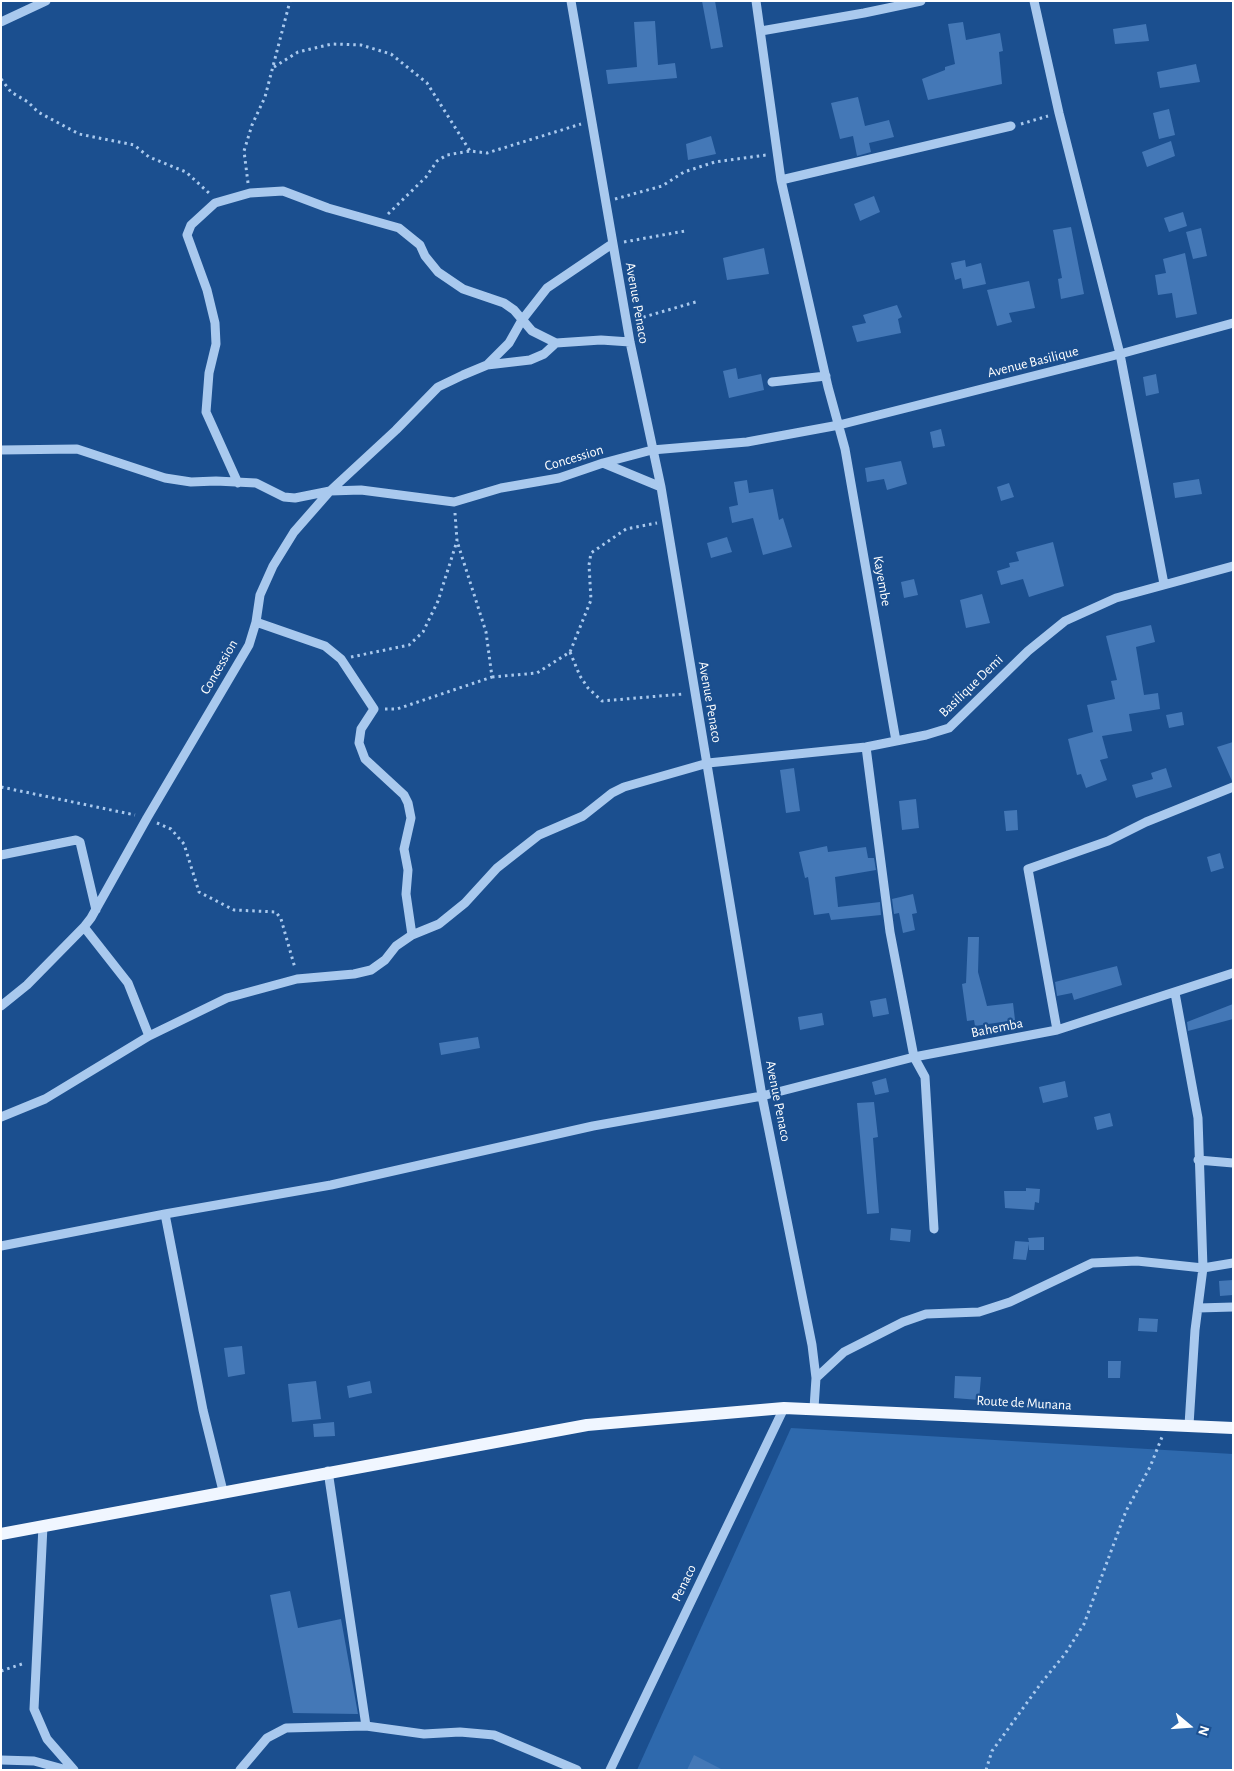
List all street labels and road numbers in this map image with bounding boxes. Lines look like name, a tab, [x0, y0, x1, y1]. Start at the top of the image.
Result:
street label: Avenue Penaco	[622, 261, 652, 345]
street label: Avenue Basilique	[986, 343, 1080, 381]
street label: Concession	[543, 441, 605, 475]
street label: Kayembe	[869, 554, 895, 608]
street label: Concession	[197, 637, 241, 697]
street label: Basilique Demi	[935, 651, 1007, 721]
street label: Avenue Penaco	[695, 660, 725, 744]
street label: Bahemba	[970, 1015, 1024, 1041]
street label: Avenue Penaco	[762, 1059, 794, 1143]
street label: Route de Munana	[976, 1392, 1072, 1414]
street label: Penaco	[668, 1562, 700, 1604]

